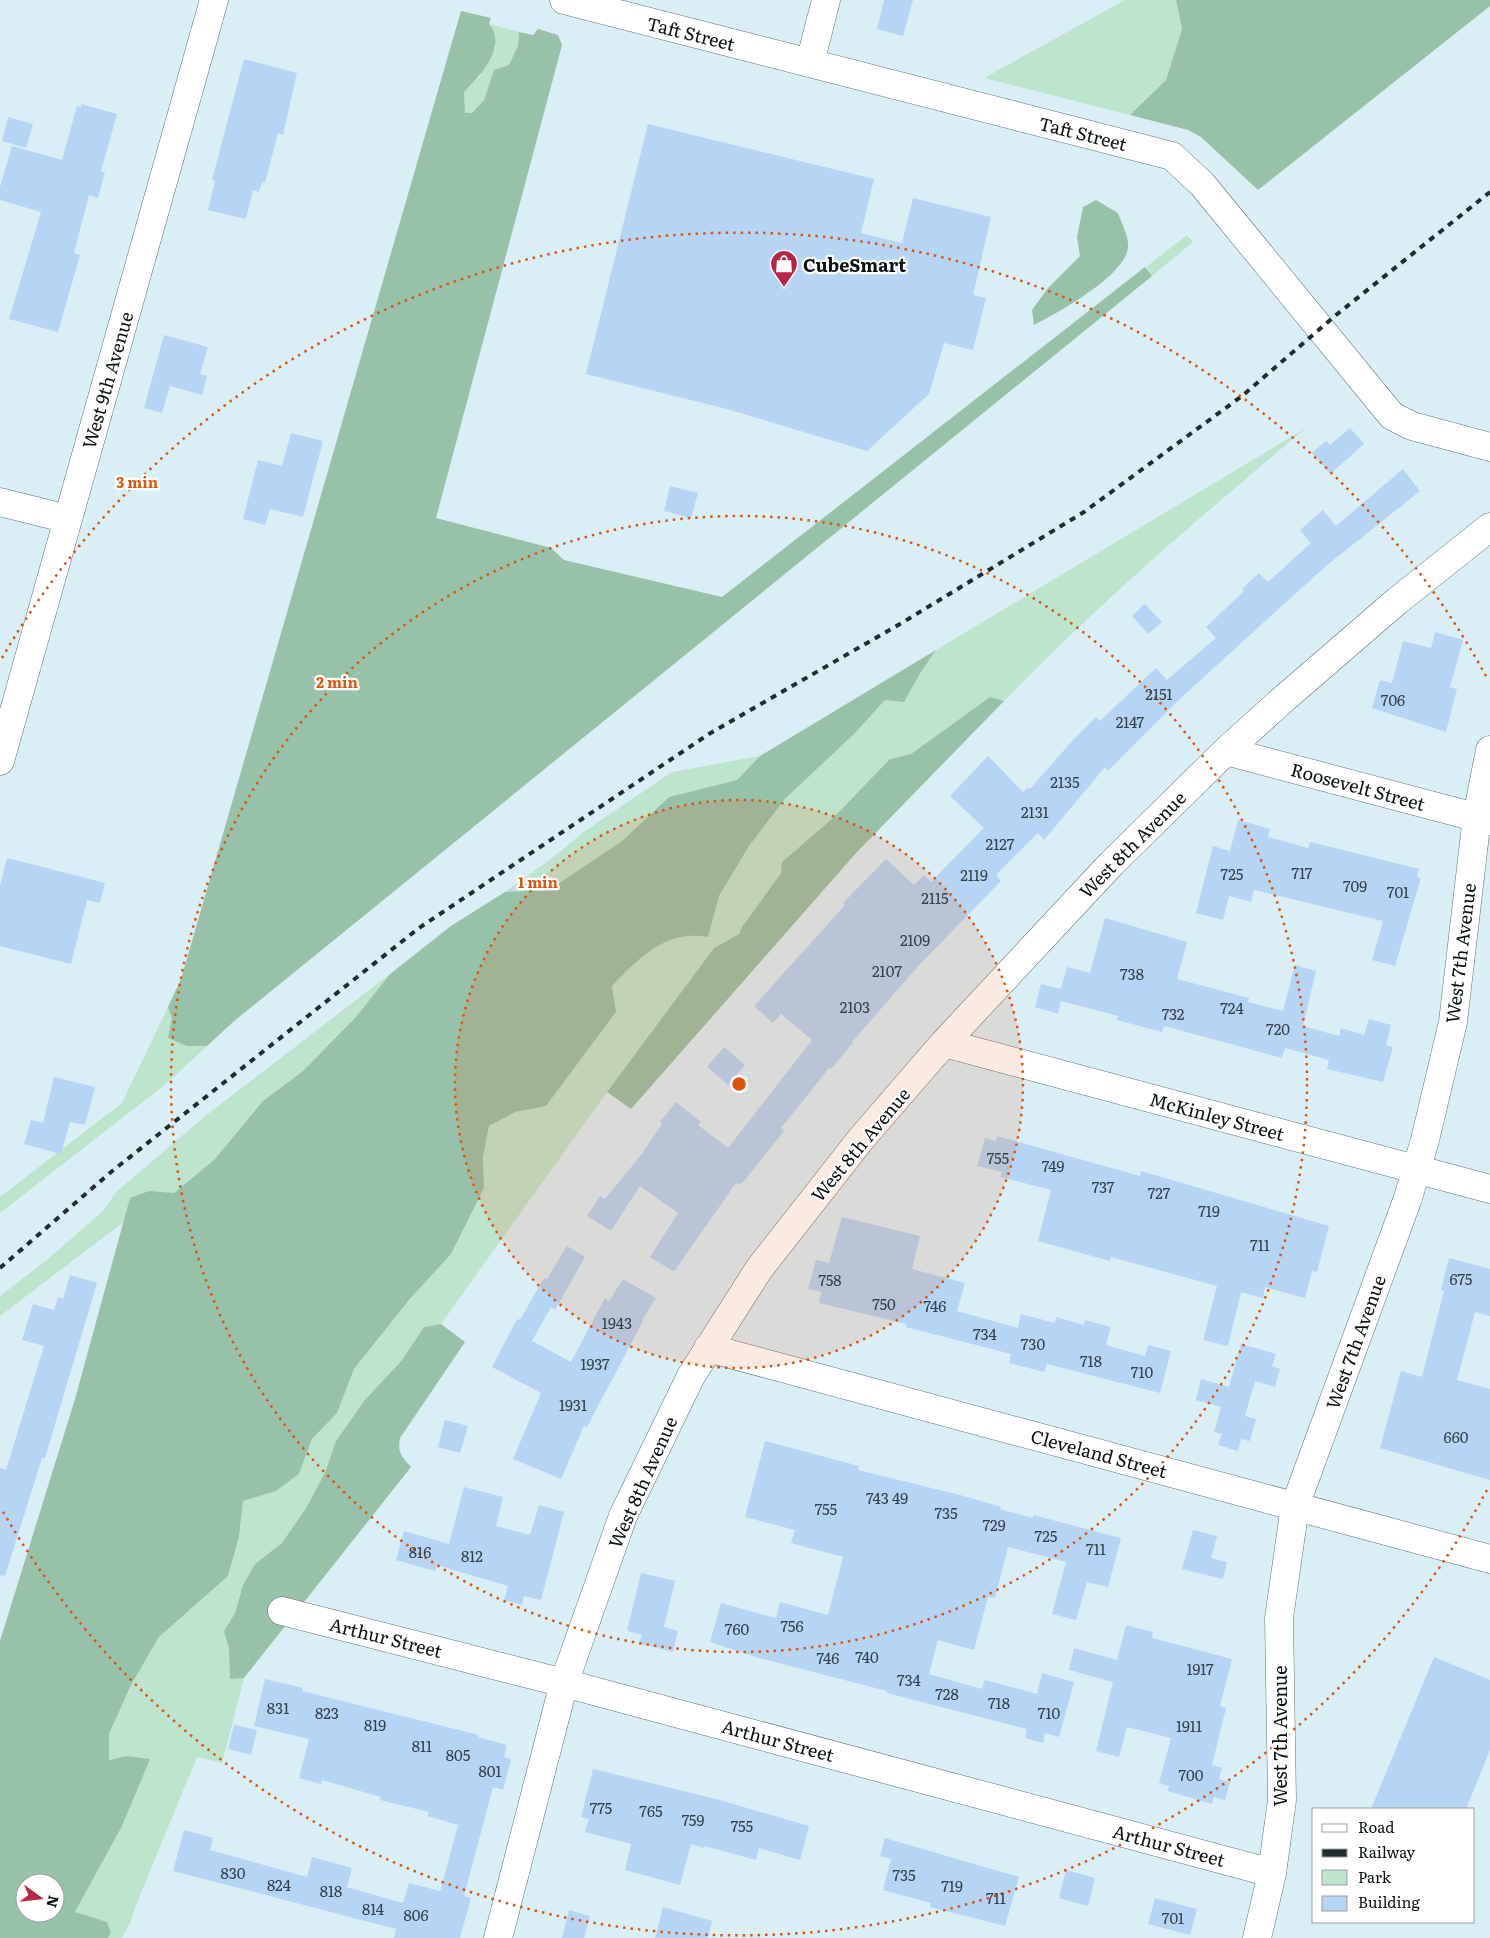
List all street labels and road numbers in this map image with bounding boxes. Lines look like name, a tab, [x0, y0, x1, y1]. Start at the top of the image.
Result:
street label: Taft Street	[644, 9, 739, 57]
street label: Taft Street	[1036, 109, 1131, 157]
street label: West 9th Avenue	[75, 308, 139, 452]
street label: Roosevelt Street	[1288, 755, 1429, 817]
street label: West 8th Avenue	[1072, 784, 1192, 904]
street label: West 7th Avenue	[1438, 881, 1482, 1025]
street label: West 8th Avenue	[804, 1081, 916, 1207]
street label: McKinley Street	[1147, 1085, 1288, 1147]
street label: West 7th Avenue	[1318, 1271, 1392, 1413]
street label: West 8th Avenue	[601, 1412, 683, 1552]
street label: Cleveland Street	[1028, 1422, 1171, 1484]
street label: Arthur Street	[327, 1610, 446, 1664]
street label: West 7th Avenue	[1266, 1665, 1293, 1807]
street label: Arthur Street	[719, 1712, 838, 1768]
street label: Arthur Street	[1110, 1817, 1229, 1873]

